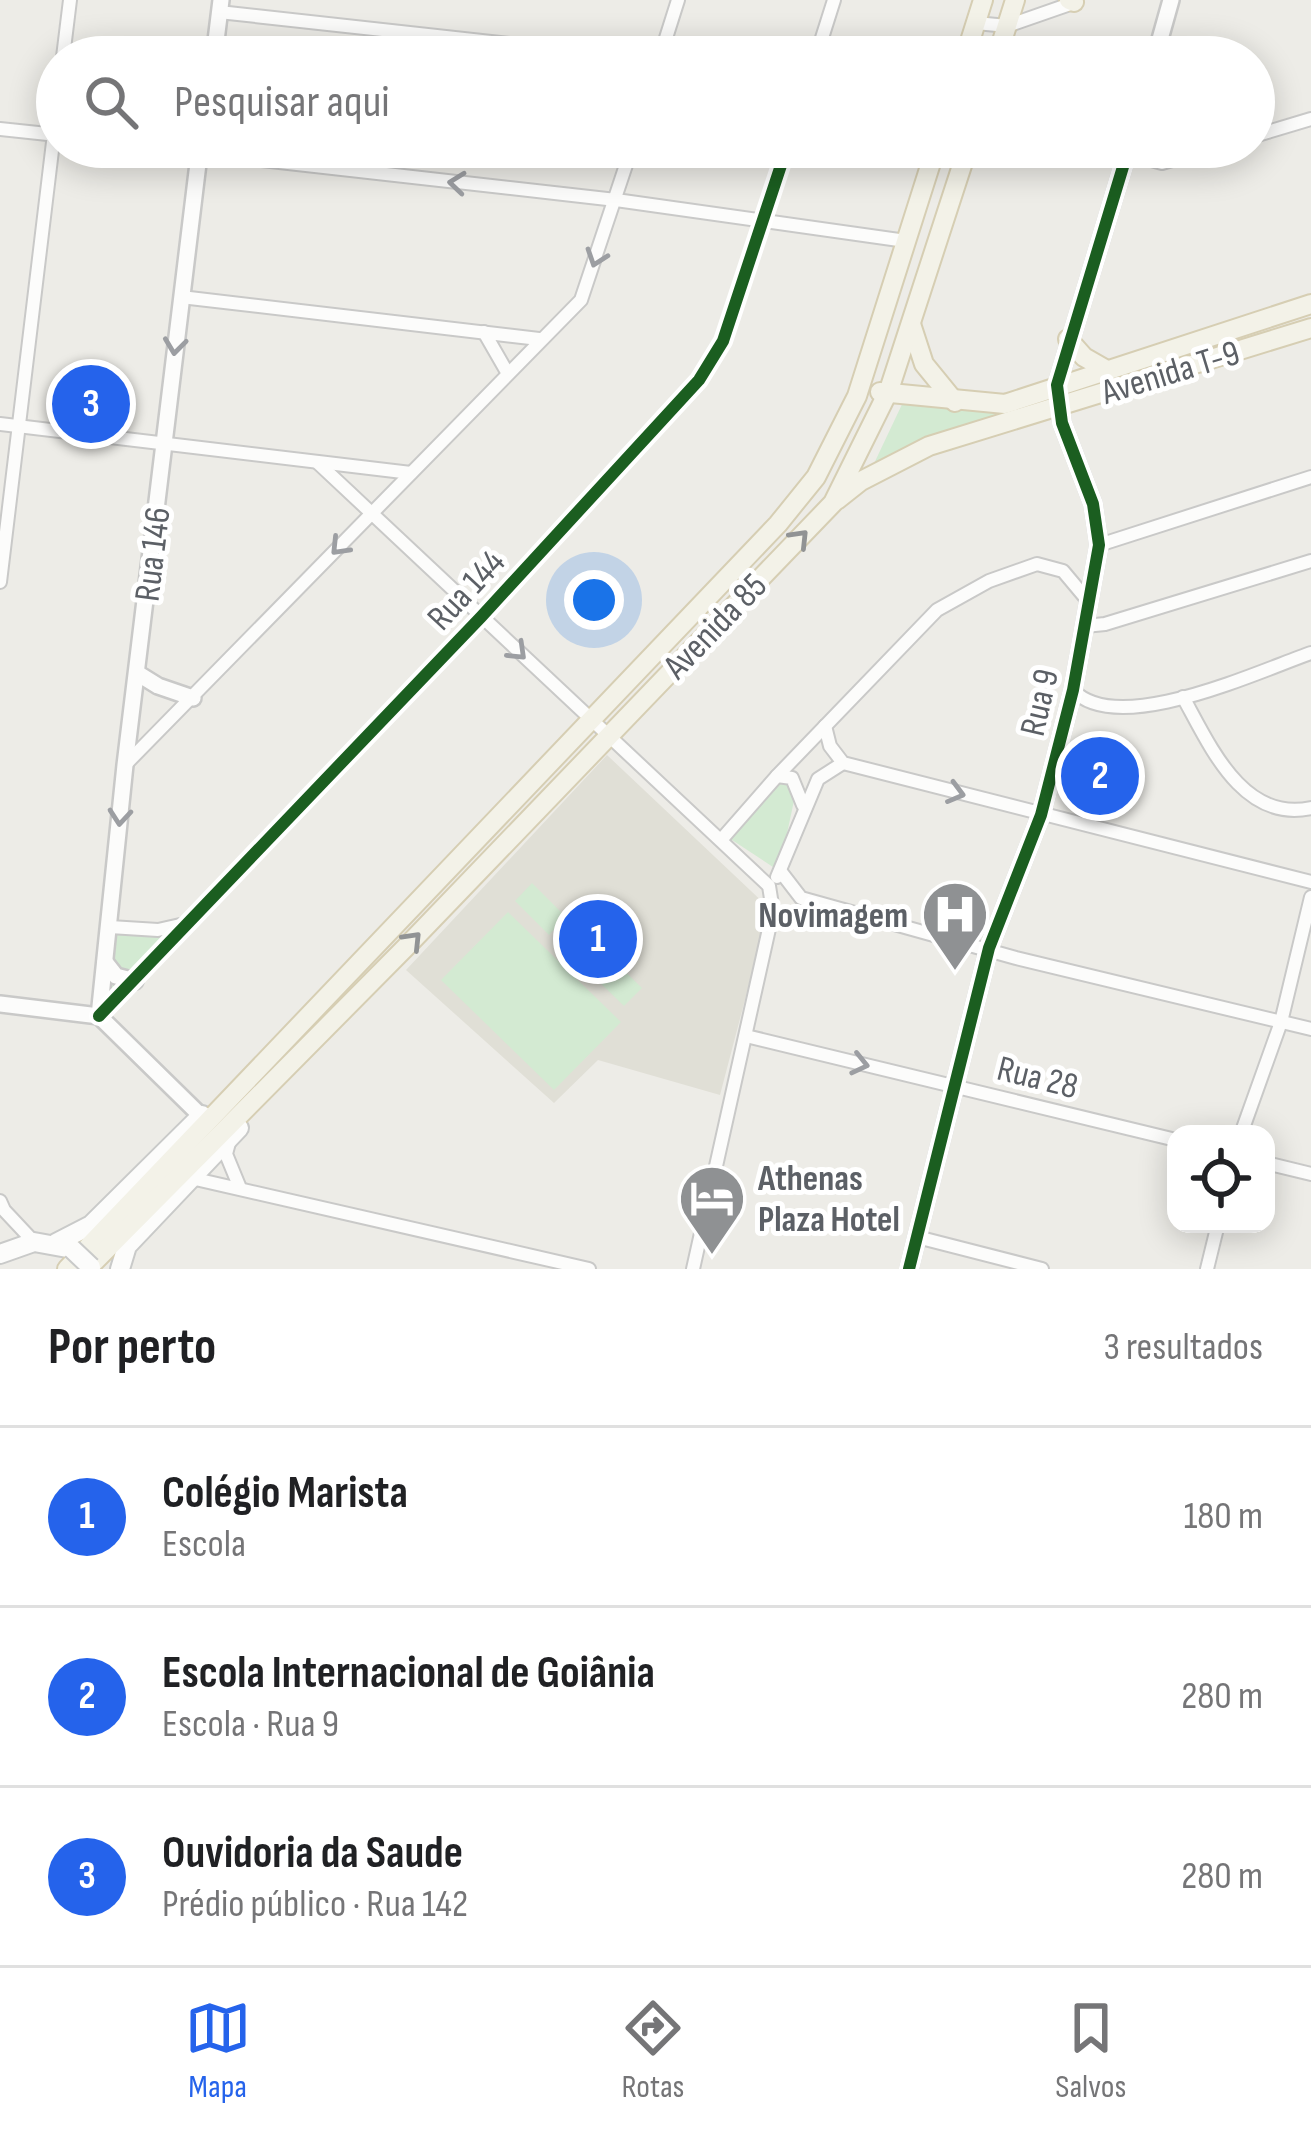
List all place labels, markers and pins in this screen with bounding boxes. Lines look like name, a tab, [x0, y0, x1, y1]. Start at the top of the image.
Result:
pin: 3	[52, 359, 130, 449]
pin: 2	[1061, 731, 1139, 821]
hospital icon: Novimagem	[920, 879, 990, 973]
pin: 1	[559, 894, 637, 984]
place label: Novimagem	[758, 895, 908, 938]
place label: Athenas Plaza Hotel	[757, 1158, 900, 1242]
hotel icon: Athenas Plaza Hotel	[677, 1163, 747, 1257]

